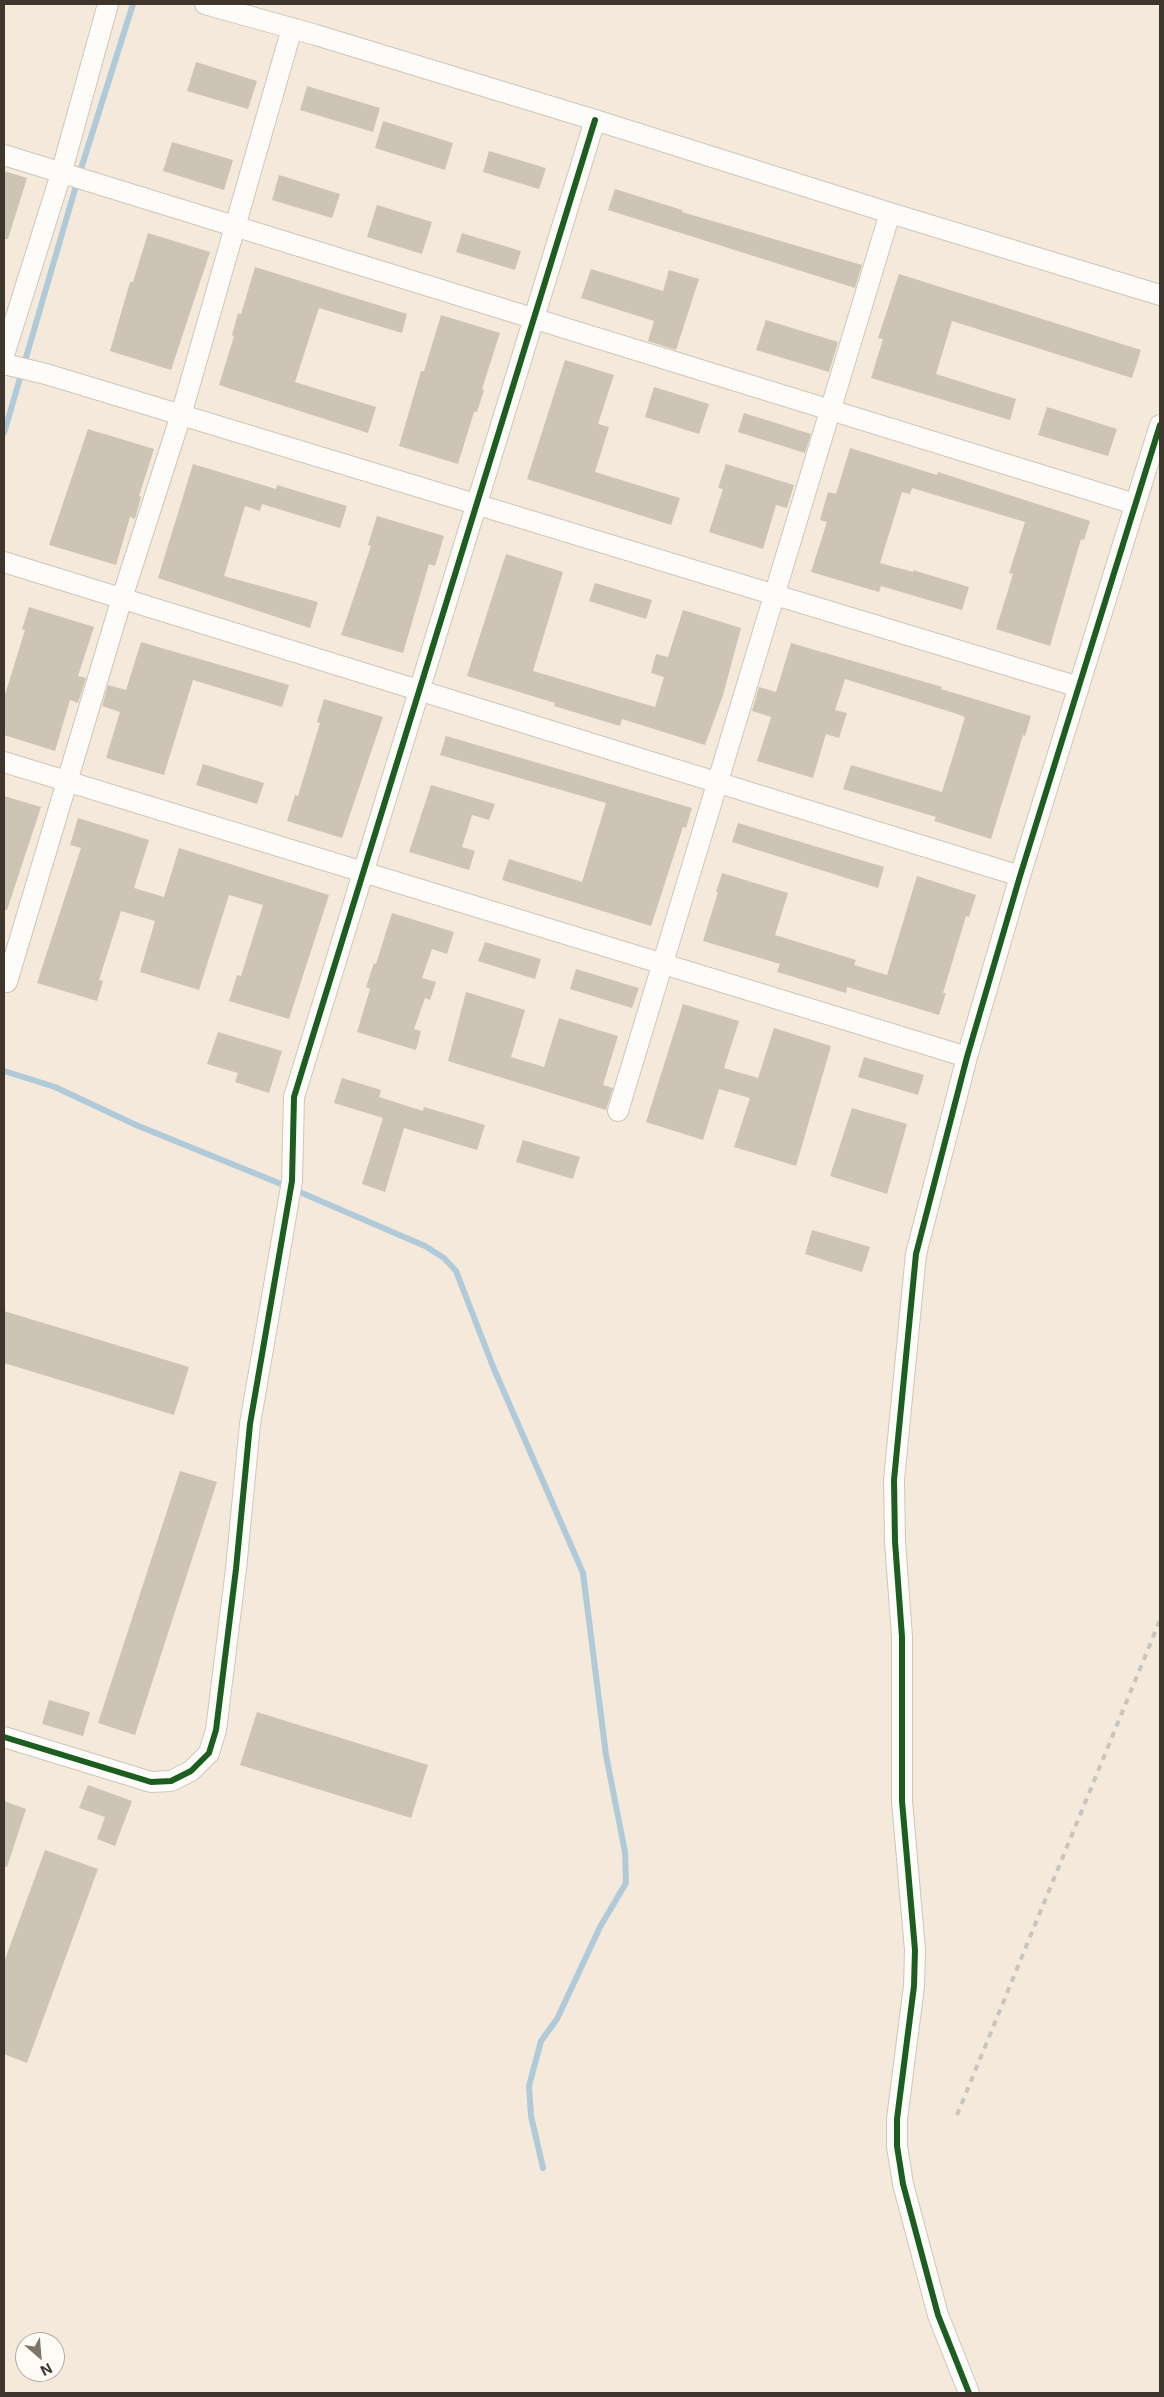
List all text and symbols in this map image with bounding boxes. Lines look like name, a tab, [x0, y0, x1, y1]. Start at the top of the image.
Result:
north arrow	[15, 2332, 65, 2382]
text: N	[38, 2360, 55, 2380]

